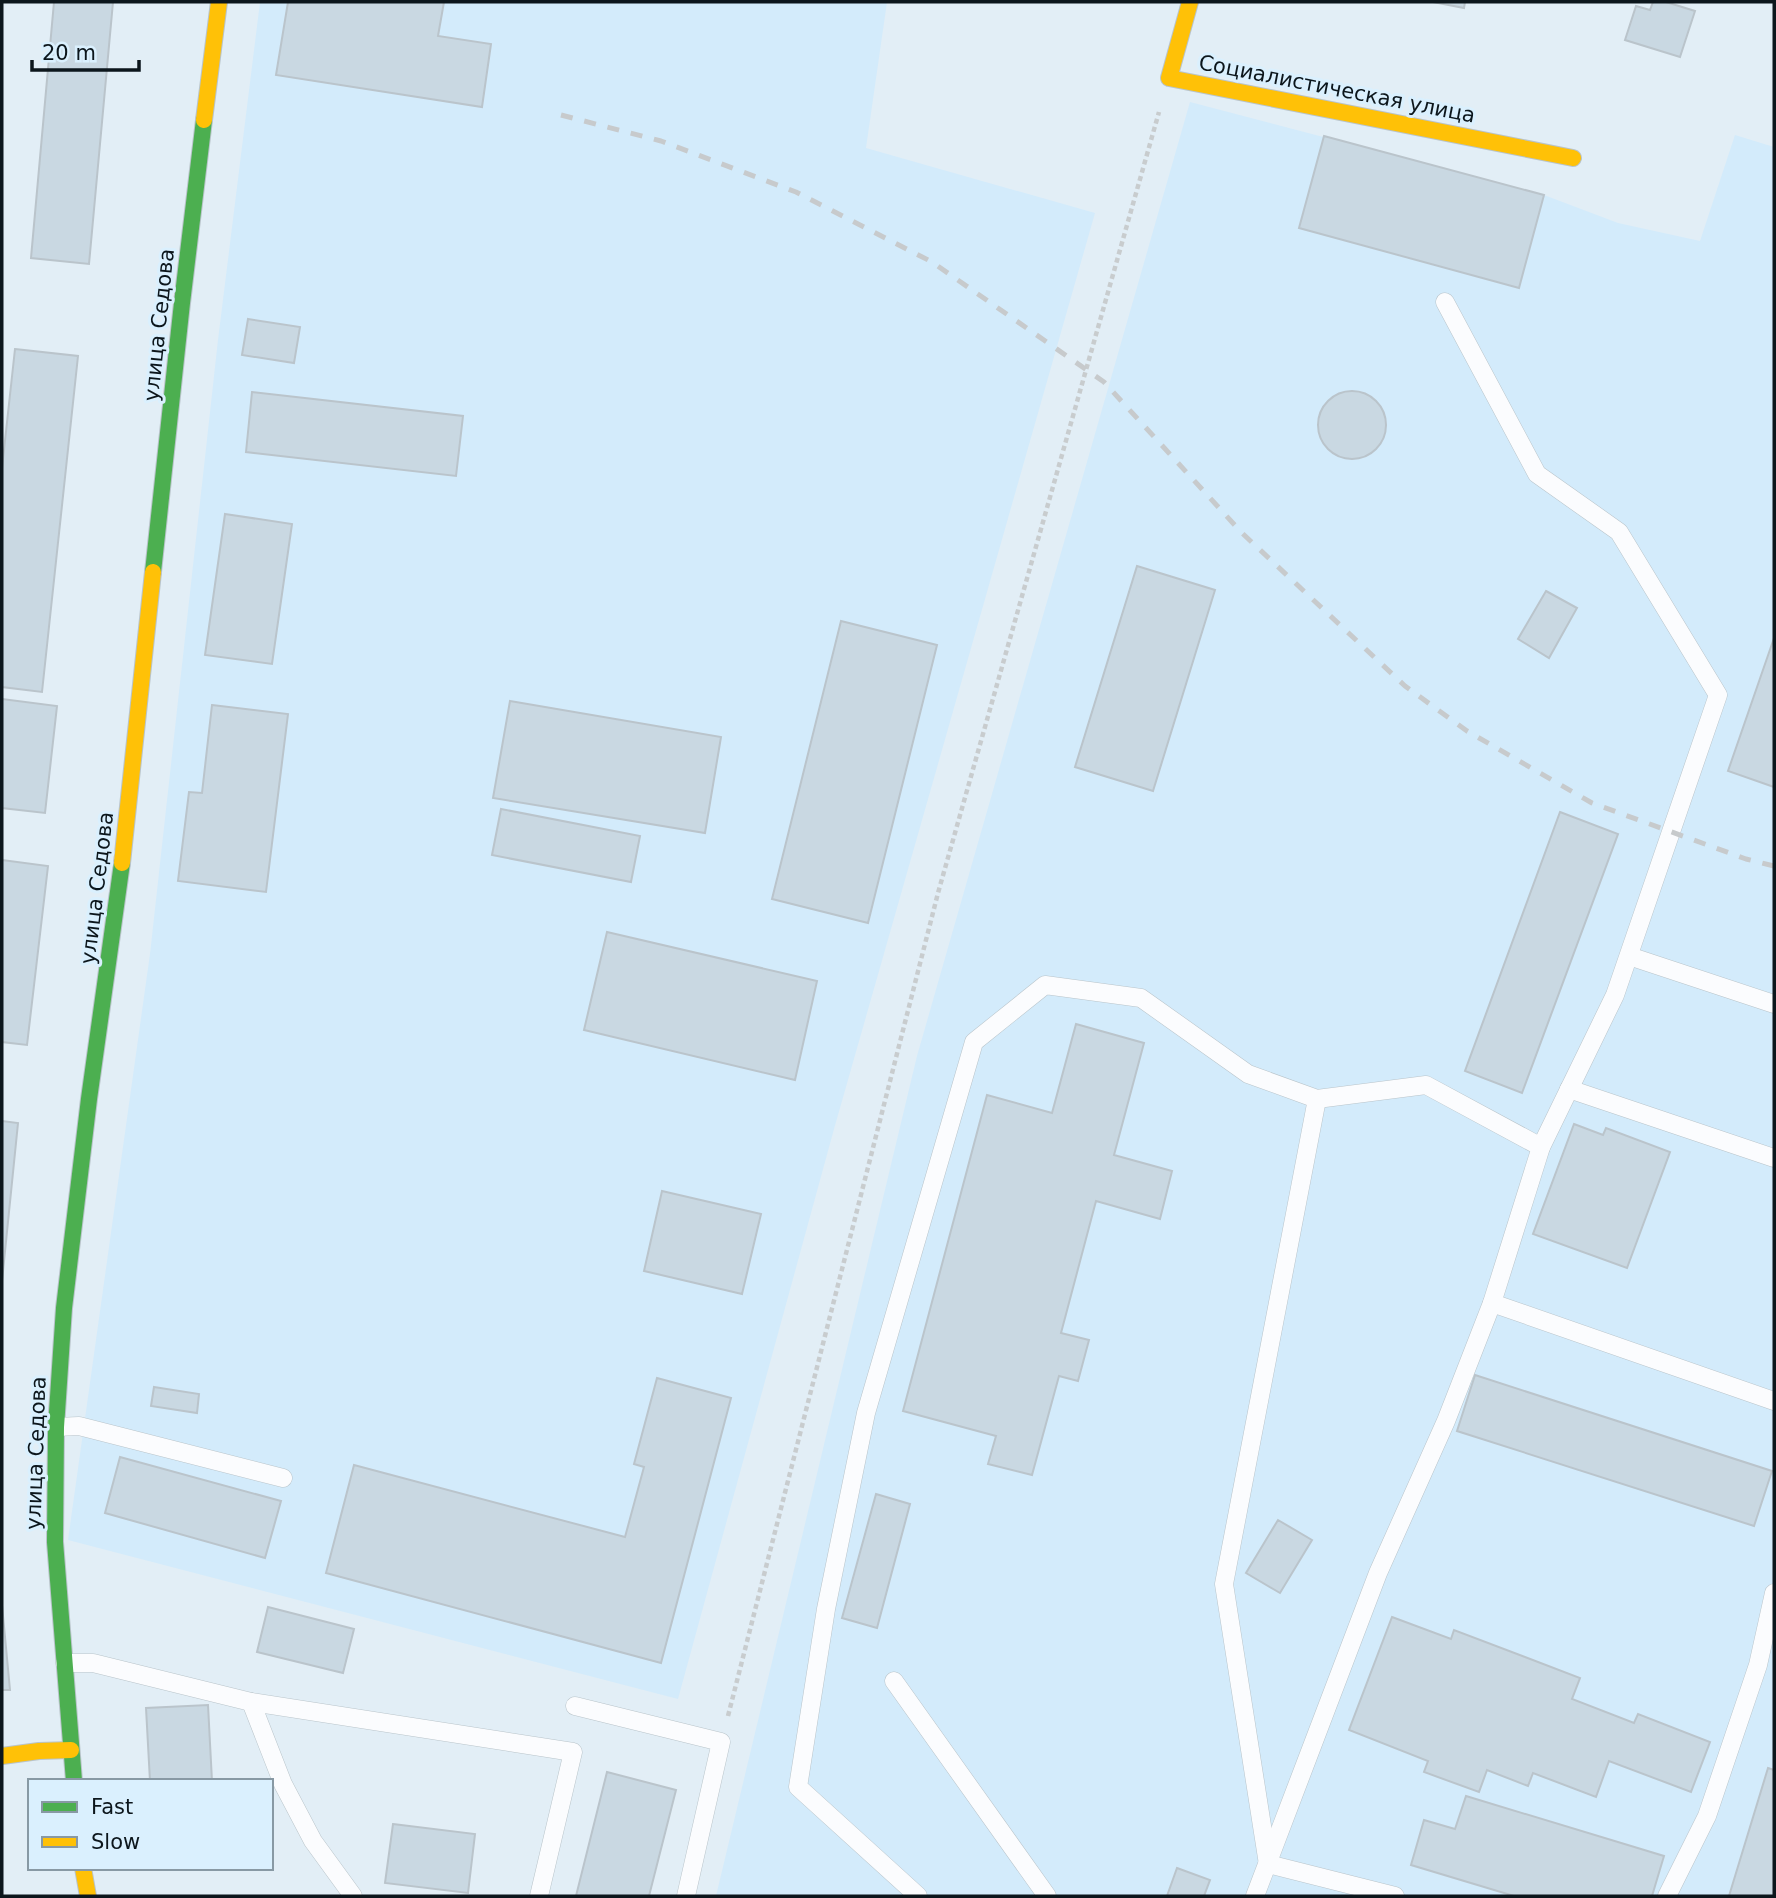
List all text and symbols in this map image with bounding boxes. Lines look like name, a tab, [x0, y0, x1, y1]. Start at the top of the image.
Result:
scale bar	[32, 28, 138, 72]
text: 20 m	[42, 41, 96, 65]
street label: Социалистическая улица	[1197, 50, 1477, 128]
street label: улица Седова	[139, 247, 179, 403]
street label: улица Седова	[76, 810, 118, 966]
street label: улица Седова	[21, 1376, 51, 1530]
legend	[28, 1779, 273, 1870]
text: Fast	[91, 1795, 133, 1819]
text: Slow	[91, 1830, 140, 1854]

